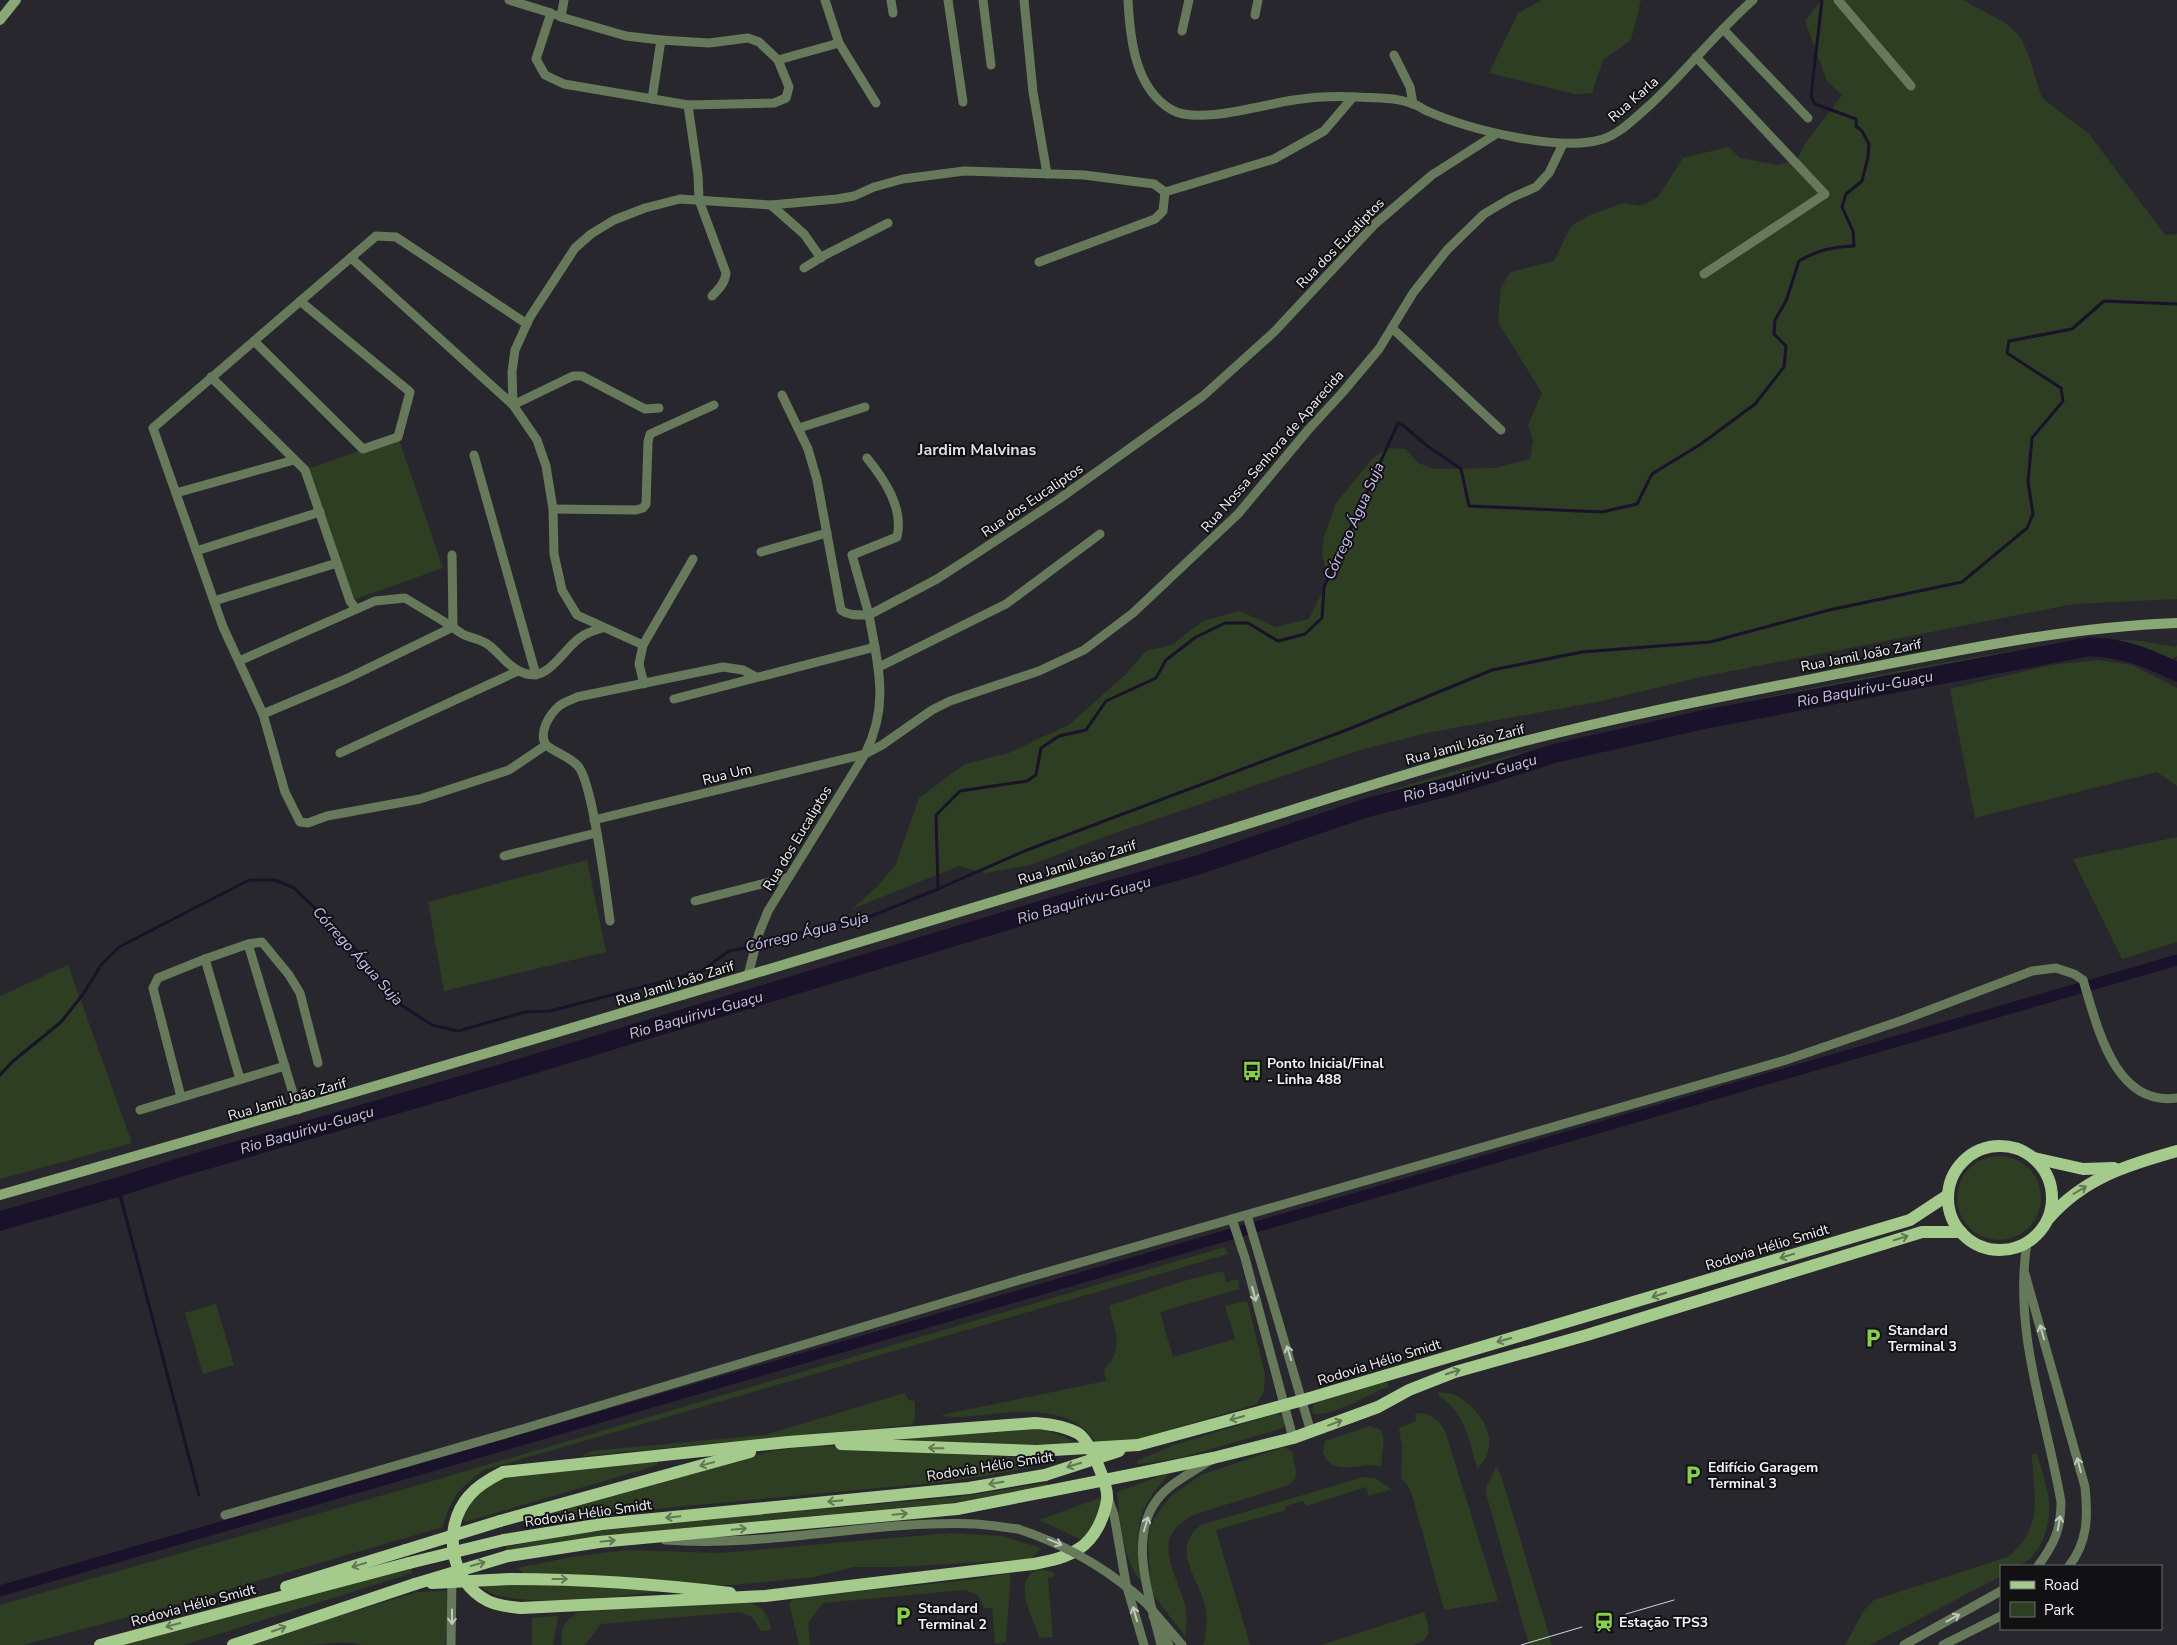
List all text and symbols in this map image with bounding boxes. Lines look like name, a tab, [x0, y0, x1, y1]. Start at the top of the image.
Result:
street label: Rua Karla	[1604, 72, 1663, 127]
street label: Rua dos Eucaliptos	[1292, 194, 1389, 293]
street label: Rua Nossa Senhora de Aparecida	[1197, 366, 1348, 537]
district label: Jardim Malvinas	[917, 439, 1036, 461]
street label: Rua dos Eucaliptos	[978, 459, 1087, 542]
water label: Córrego Água Suja	[1319, 459, 1389, 583]
street label: Rua Jamil João Zarif	[1799, 634, 1923, 677]
water label: Rio Baquirivu-Guaçu	[1795, 666, 1935, 712]
street label: Rua Jamil João Zarif	[1403, 719, 1527, 770]
water label: Rio Baquirivu-Guaçu	[1401, 749, 1539, 807]
street label: Rua Um	[700, 759, 754, 790]
street label: Rua dos Eucaliptos	[759, 782, 836, 894]
street label: Rua Jamil João Zarif	[1016, 835, 1139, 890]
water label: Rio Baquirivu-Guaçu	[1015, 871, 1153, 929]
water label: Córrego Água Suja	[308, 902, 408, 1010]
water label: Córrego Água Suja	[743, 907, 871, 957]
street label: Rua Jamil João Zarif	[614, 956, 737, 1011]
water label: Rio Baquirivu-Guaçu	[627, 986, 765, 1044]
place label: Ponto Inicial/Final - Linha 488	[1267, 1054, 1384, 1089]
bus stop icon: Ponto Inicial/Final - Linha 488	[1241, 1060, 1263, 1082]
street label: Rua Jamil João Zarif	[226, 1073, 349, 1126]
water label: Rio Baquirivu-Guaçu	[238, 1101, 376, 1159]
one-way arrow	[2072, 1185, 2086, 1195]
street label: Rodovia Hélio Smidt	[1703, 1220, 1831, 1275]
one-way arrow	[1893, 1232, 1909, 1242]
one-way arrow	[1779, 1252, 1795, 1262]
one-way arrow	[1250, 1285, 1260, 1301]
one-way arrow	[1652, 1290, 1668, 1300]
place label: Standard Terminal 3	[1888, 1321, 1957, 1356]
one-way arrow	[2037, 1325, 2046, 1341]
parking icon: Standard Terminal 3	[1862, 1327, 1884, 1349]
street label: Rodovia Hélio Smidt	[1315, 1335, 1443, 1390]
one-way arrow	[1496, 1336, 1512, 1346]
one-way arrow	[1284, 1346, 1294, 1362]
one-way arrow	[1445, 1367, 1461, 1377]
one-way arrow	[1230, 1414, 1246, 1424]
one-way arrow	[1328, 1417, 1343, 1426]
one-way arrow	[929, 1444, 945, 1453]
street label: Rodovia Hélio Smidt	[925, 1447, 1055, 1486]
place label: Edifício Garagem Terminal 3	[1708, 1458, 1818, 1493]
one-way arrow	[2074, 1458, 2084, 1474]
one-way arrow	[699, 1459, 715, 1469]
one-way arrow	[1067, 1461, 1083, 1471]
parking icon: Edifício Garagem Terminal 3	[1682, 1464, 1704, 1486]
one-way arrow	[989, 1478, 1005, 1488]
street label: Rodovia Hélio Smidt	[523, 1495, 653, 1532]
one-way arrow	[827, 1496, 843, 1506]
one-way arrow	[892, 1509, 908, 1519]
one-way arrow	[666, 1512, 682, 1522]
one-way arrow	[1141, 1516, 1151, 1532]
one-way arrow	[2055, 1516, 2065, 1532]
one-way arrow	[730, 1524, 746, 1533]
one-way arrow	[600, 1536, 616, 1546]
one-way arrow	[1047, 1538, 1062, 1548]
one-way arrow	[470, 1559, 486, 1569]
one-way arrow	[351, 1560, 367, 1570]
legend	[2000, 1565, 2162, 1630]
one-way arrow	[552, 1574, 568, 1584]
text: Road	[2044, 1575, 2079, 1595]
street label: Rodovia Hélio Smidt	[129, 1580, 258, 1631]
place label: Standard Terminal 2	[918, 1599, 987, 1634]
text: Park	[2044, 1600, 2074, 1620]
parking icon: Standard Terminal 2	[892, 1605, 914, 1627]
one-way arrow	[1130, 1607, 1140, 1623]
one-way arrow	[447, 1609, 457, 1625]
station icon: Estação TPS3	[1593, 1611, 1615, 1633]
place label: Estação TPS3	[1619, 1613, 1708, 1632]
one-way arrow	[1945, 1613, 1960, 1623]
one-way arrow	[166, 1621, 182, 1631]
one-way arrow	[271, 1624, 287, 1634]

